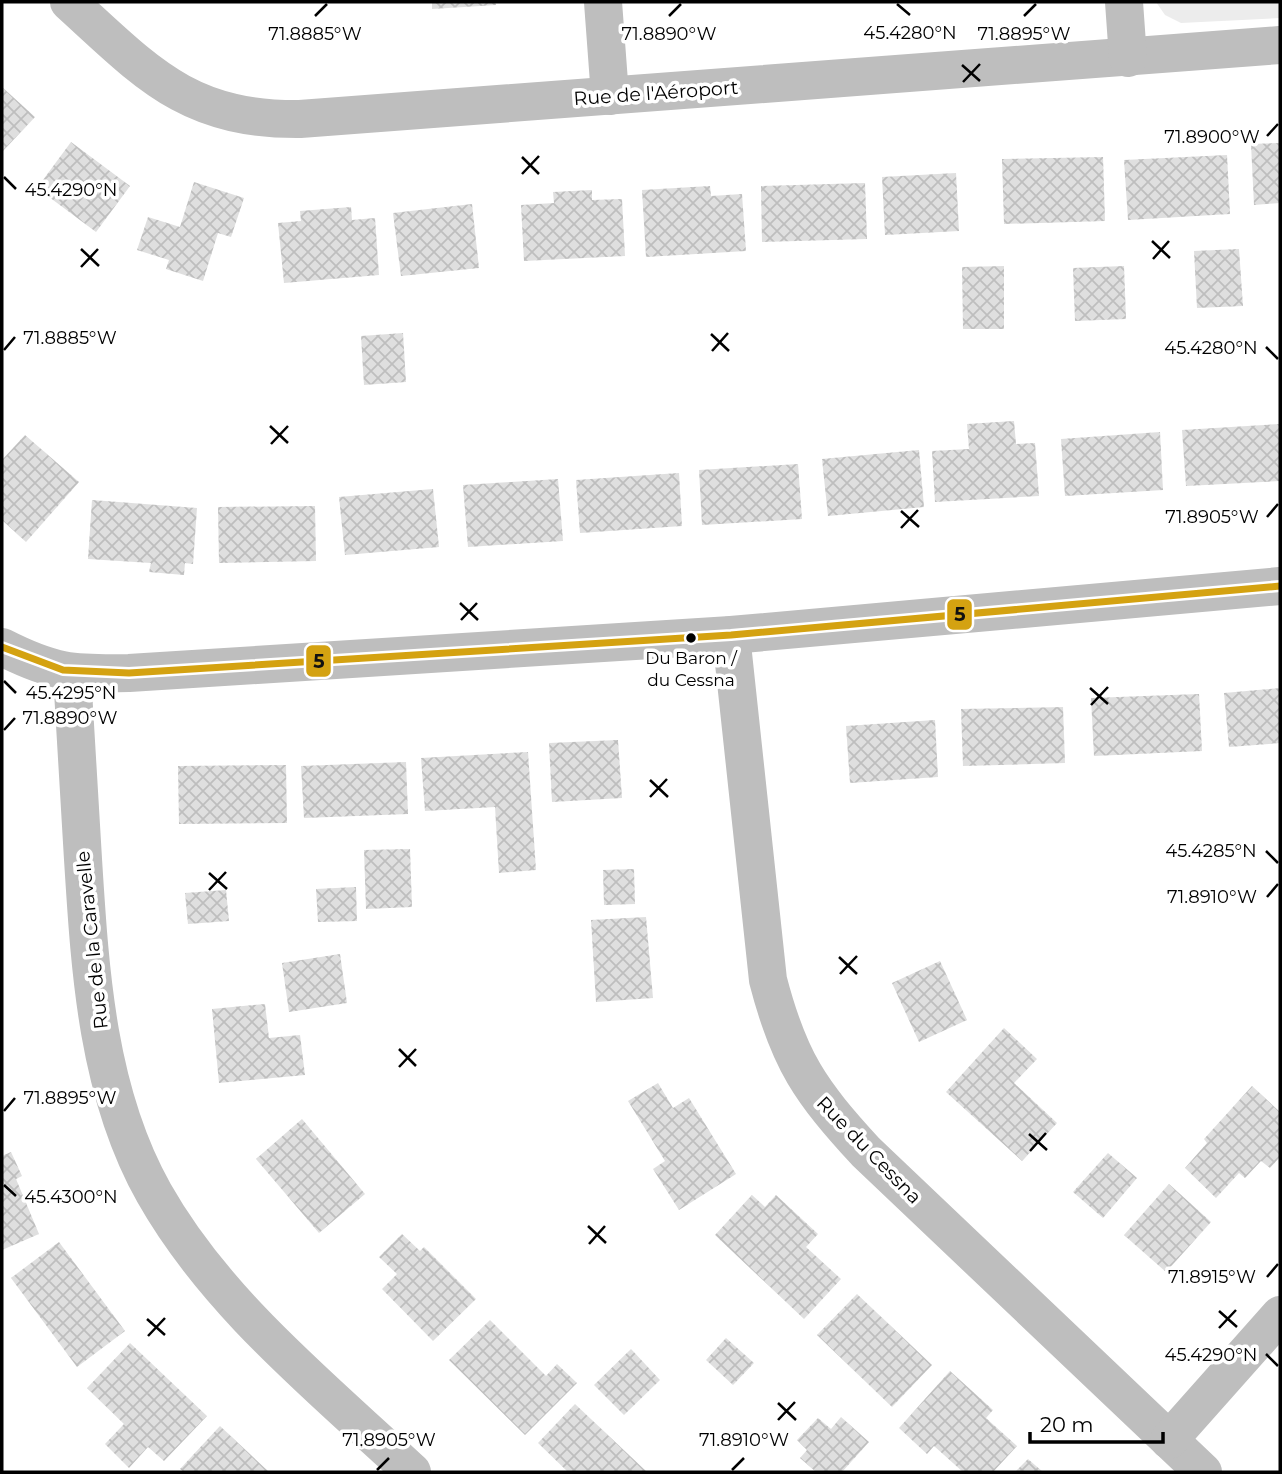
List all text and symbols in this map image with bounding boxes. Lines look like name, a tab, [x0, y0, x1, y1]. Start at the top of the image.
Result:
text: 45.4280°N	[863, 22, 957, 44]
text: 71.8885°W	[268, 23, 362, 45]
text: 71.8890°W	[621, 23, 717, 45]
text: 71.8895°W	[977, 23, 1071, 45]
street label: Rue de l'Aéroport	[573, 76, 739, 110]
text: 71.8900°W	[1164, 126, 1260, 148]
text: 45.4290°N	[25, 179, 117, 201]
text: 71.8885°W	[23, 327, 117, 349]
text: 45.4280°N	[1164, 337, 1258, 359]
text: 71.8905°W	[1165, 506, 1259, 528]
line badge: 5	[946, 598, 973, 631]
text: 5	[954, 603, 966, 626]
marker: Du Baron / du Cessna	[684, 631, 698, 645]
line badge: 5	[305, 644, 332, 678]
place label: Du Baron / du Cessna	[645, 648, 738, 690]
text: 5	[313, 650, 325, 673]
text: 45.4295°N	[26, 682, 116, 704]
text: 71.8890°W	[22, 707, 118, 729]
text: 45.4285°N	[1165, 840, 1257, 862]
street label: Rue de la Caravelle	[71, 850, 113, 1030]
text: 71.8910°W	[1167, 886, 1257, 908]
text: 71.8895°W	[23, 1087, 117, 1109]
street label: Rue du Cessna	[812, 1091, 926, 1209]
text: 45.4300°N	[24, 1186, 118, 1208]
text: 71.8915°W	[1168, 1266, 1256, 1288]
text: 45.4290°N	[1165, 1344, 1257, 1366]
scale bar	[1030, 1400, 1163, 1444]
text: 20 m	[1040, 1412, 1094, 1437]
text: 71.8905°W	[342, 1429, 436, 1451]
text: 71.8910°W	[699, 1429, 789, 1451]

